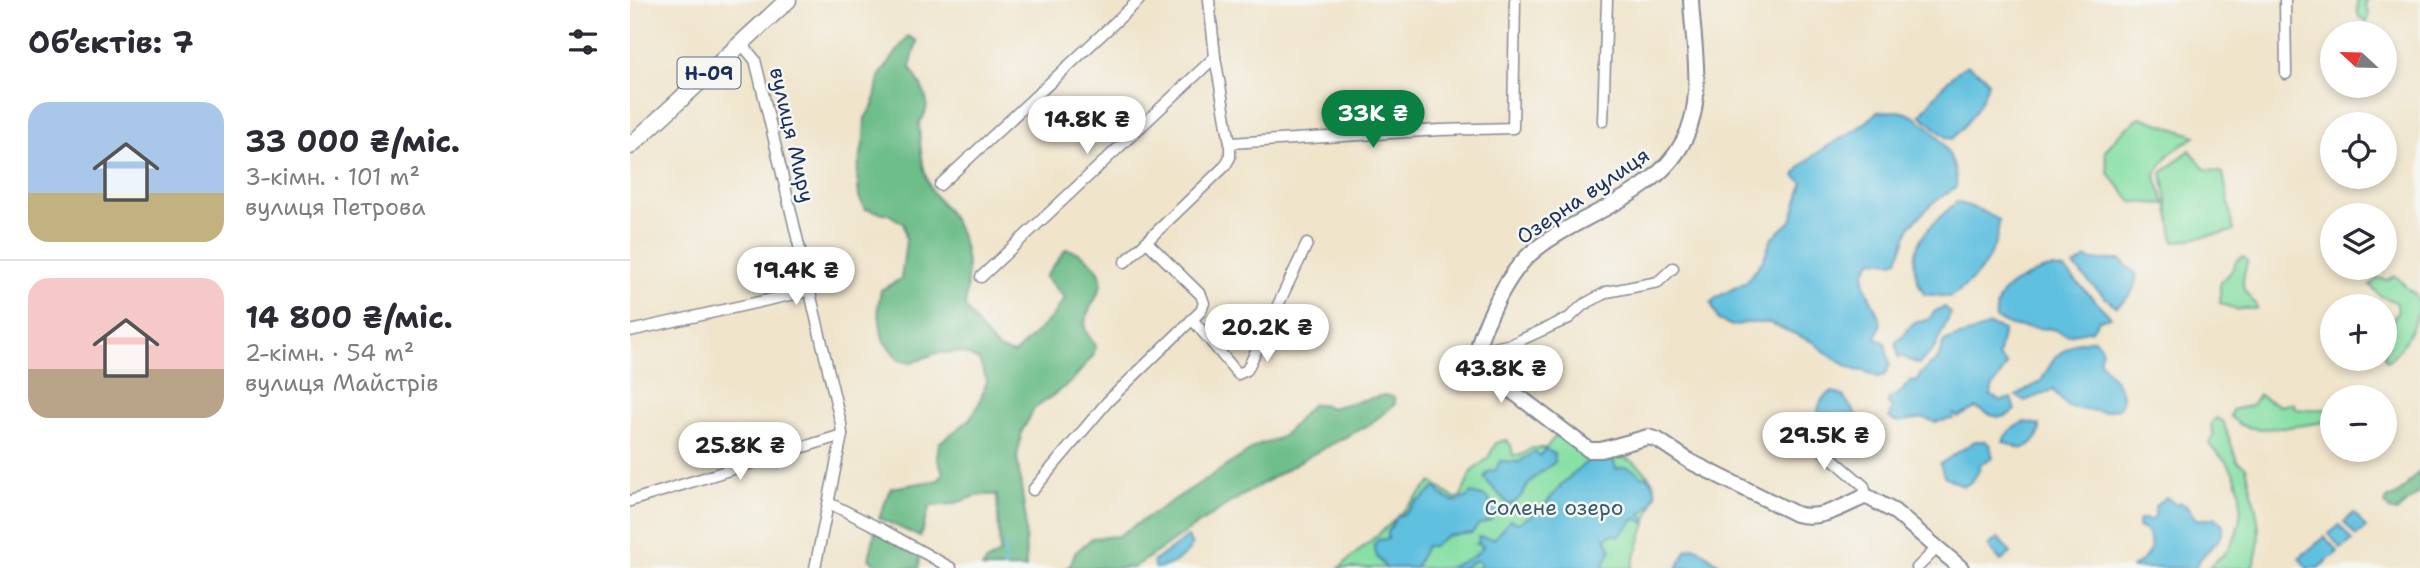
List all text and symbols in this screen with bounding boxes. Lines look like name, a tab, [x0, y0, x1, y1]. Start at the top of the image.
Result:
north arrow	[2320, 21, 2398, 98]
map controls	[2320, 21, 2397, 462]
text: Об’єктів: 7	[28, 22, 194, 63]
icon: filters	[564, 23, 602, 61]
road number: Н-09	[678, 58, 740, 88]
street label: вулиця Миру	[763, 65, 821, 205]
pin: 33K ₴	[1324, 90, 1422, 150]
pin: 14.8K ₴	[1022, 96, 1152, 156]
text: 33K ₴	[1338, 98, 1408, 128]
text: 14.8K ₴	[1044, 104, 1130, 134]
button: locate	[2320, 112, 2397, 189]
text: 33 000 ₴/міс.	[245, 121, 460, 162]
icon: home	[84, 130, 168, 214]
street label: Озерна вулиця	[1511, 141, 1655, 251]
text: 3-кімн. · 101 m²	[245, 162, 420, 192]
text: вулиця Петрова	[245, 192, 425, 222]
button: layers	[2320, 203, 2397, 280]
pin: 19.4K ₴	[731, 247, 861, 307]
text: 19.4K ₴	[753, 255, 839, 285]
button: +	[2320, 294, 2397, 371]
text: 14 800 ₴/міс.	[245, 297, 453, 338]
pin: 20.2K ₴	[1202, 304, 1332, 364]
icon: home	[84, 306, 168, 390]
text: 20.2K ₴	[1221, 312, 1313, 342]
text: 2-кімн. · 54 m²	[245, 338, 414, 368]
pin: 43.8K ₴	[1436, 346, 1566, 405]
text: 43.8K ₴	[1455, 353, 1547, 383]
text: вулиця Майстрів	[245, 368, 438, 398]
button: −	[2320, 385, 2397, 462]
pin: 29.5K ₴	[1759, 412, 1889, 472]
text: 29.5K ₴	[1778, 420, 1870, 450]
pin: 25.8K ₴	[675, 422, 805, 482]
text: 25.8K ₴	[694, 430, 786, 460]
park label: Солене озеро	[1485, 494, 1623, 522]

